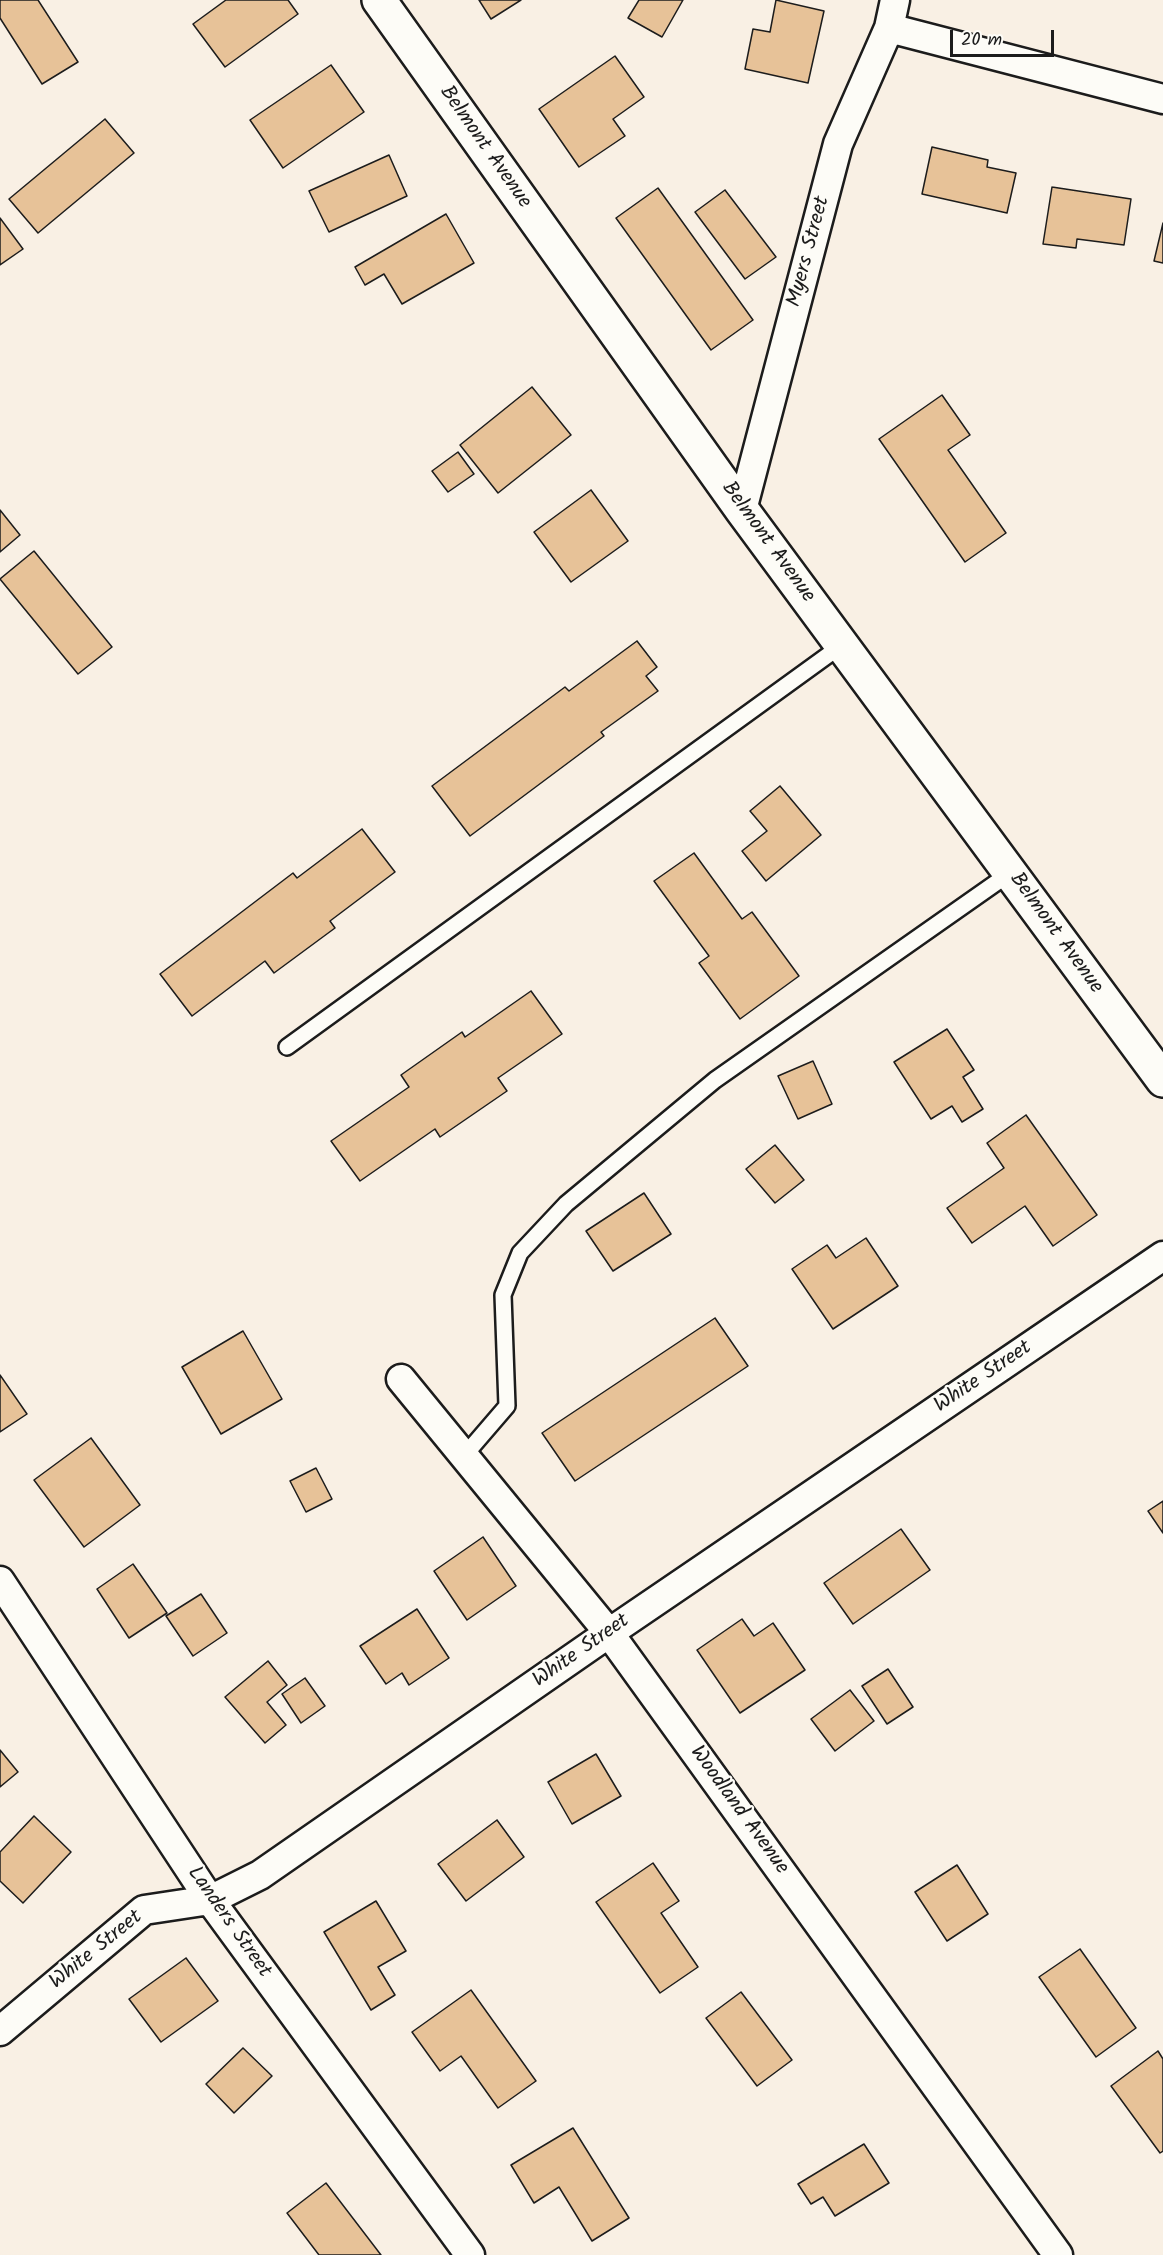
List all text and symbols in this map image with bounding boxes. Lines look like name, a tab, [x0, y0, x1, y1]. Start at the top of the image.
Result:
scale bar	[953, 18, 1056, 56]
text: 20 m	[961, 26, 1002, 55]
street label: Belmont Avenue	[432, 82, 536, 214]
street label: Myers Street	[783, 194, 837, 310]
street label: Belmont Avenue	[715, 477, 819, 609]
street label: Belmont Avenue	[1003, 868, 1107, 1000]
street label: White Street	[931, 1336, 1037, 1420]
street label: White Street	[529, 1610, 635, 1694]
street label: Woodland Avenue	[683, 1742, 793, 1880]
street label: Landers Street	[180, 1863, 276, 1983]
street label: White Street	[46, 1906, 148, 1996]

